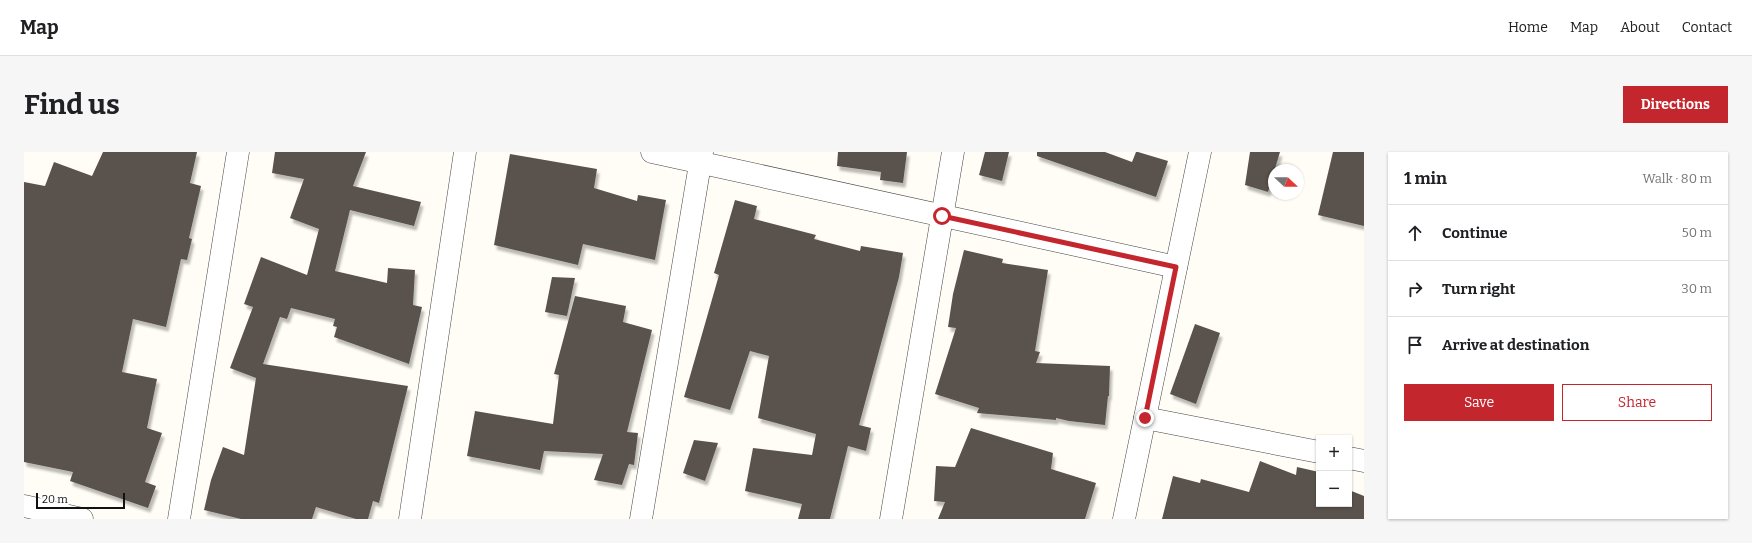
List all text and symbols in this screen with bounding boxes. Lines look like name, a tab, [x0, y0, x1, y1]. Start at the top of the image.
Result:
text: Map	[20, 16, 59, 39]
text: Home	[1508, 19, 1548, 36]
text: Map	[1570, 19, 1598, 36]
text: About	[1620, 19, 1660, 36]
text: Contact	[1682, 19, 1732, 36]
button: Directions	[1623, 86, 1728, 123]
text: Find us	[24, 88, 120, 121]
north arrow	[1268, 164, 1304, 200]
text: 1 min	[1404, 168, 1447, 189]
text: Walk · 80 m	[1642, 171, 1712, 186]
route start	[933, 207, 951, 225]
icon: ahead	[1404, 222, 1426, 244]
text: Continue	[1442, 224, 1508, 242]
text: 50 m	[1682, 225, 1712, 240]
icon: right	[1404, 278, 1426, 300]
text: Turn right	[1442, 280, 1515, 298]
text: 30 m	[1681, 281, 1712, 296]
icon: arrive	[1404, 334, 1426, 356]
text: Arrive at destination	[1442, 336, 1589, 354]
button: Save	[1404, 384, 1554, 421]
button: Share	[1562, 384, 1712, 421]
route end	[1136, 409, 1154, 427]
map controls	[1316, 435, 1352, 507]
button: +	[1316, 435, 1352, 471]
button: −	[1316, 471, 1352, 507]
scale bar	[36, 491, 125, 510]
text: 20 m	[42, 493, 68, 506]

